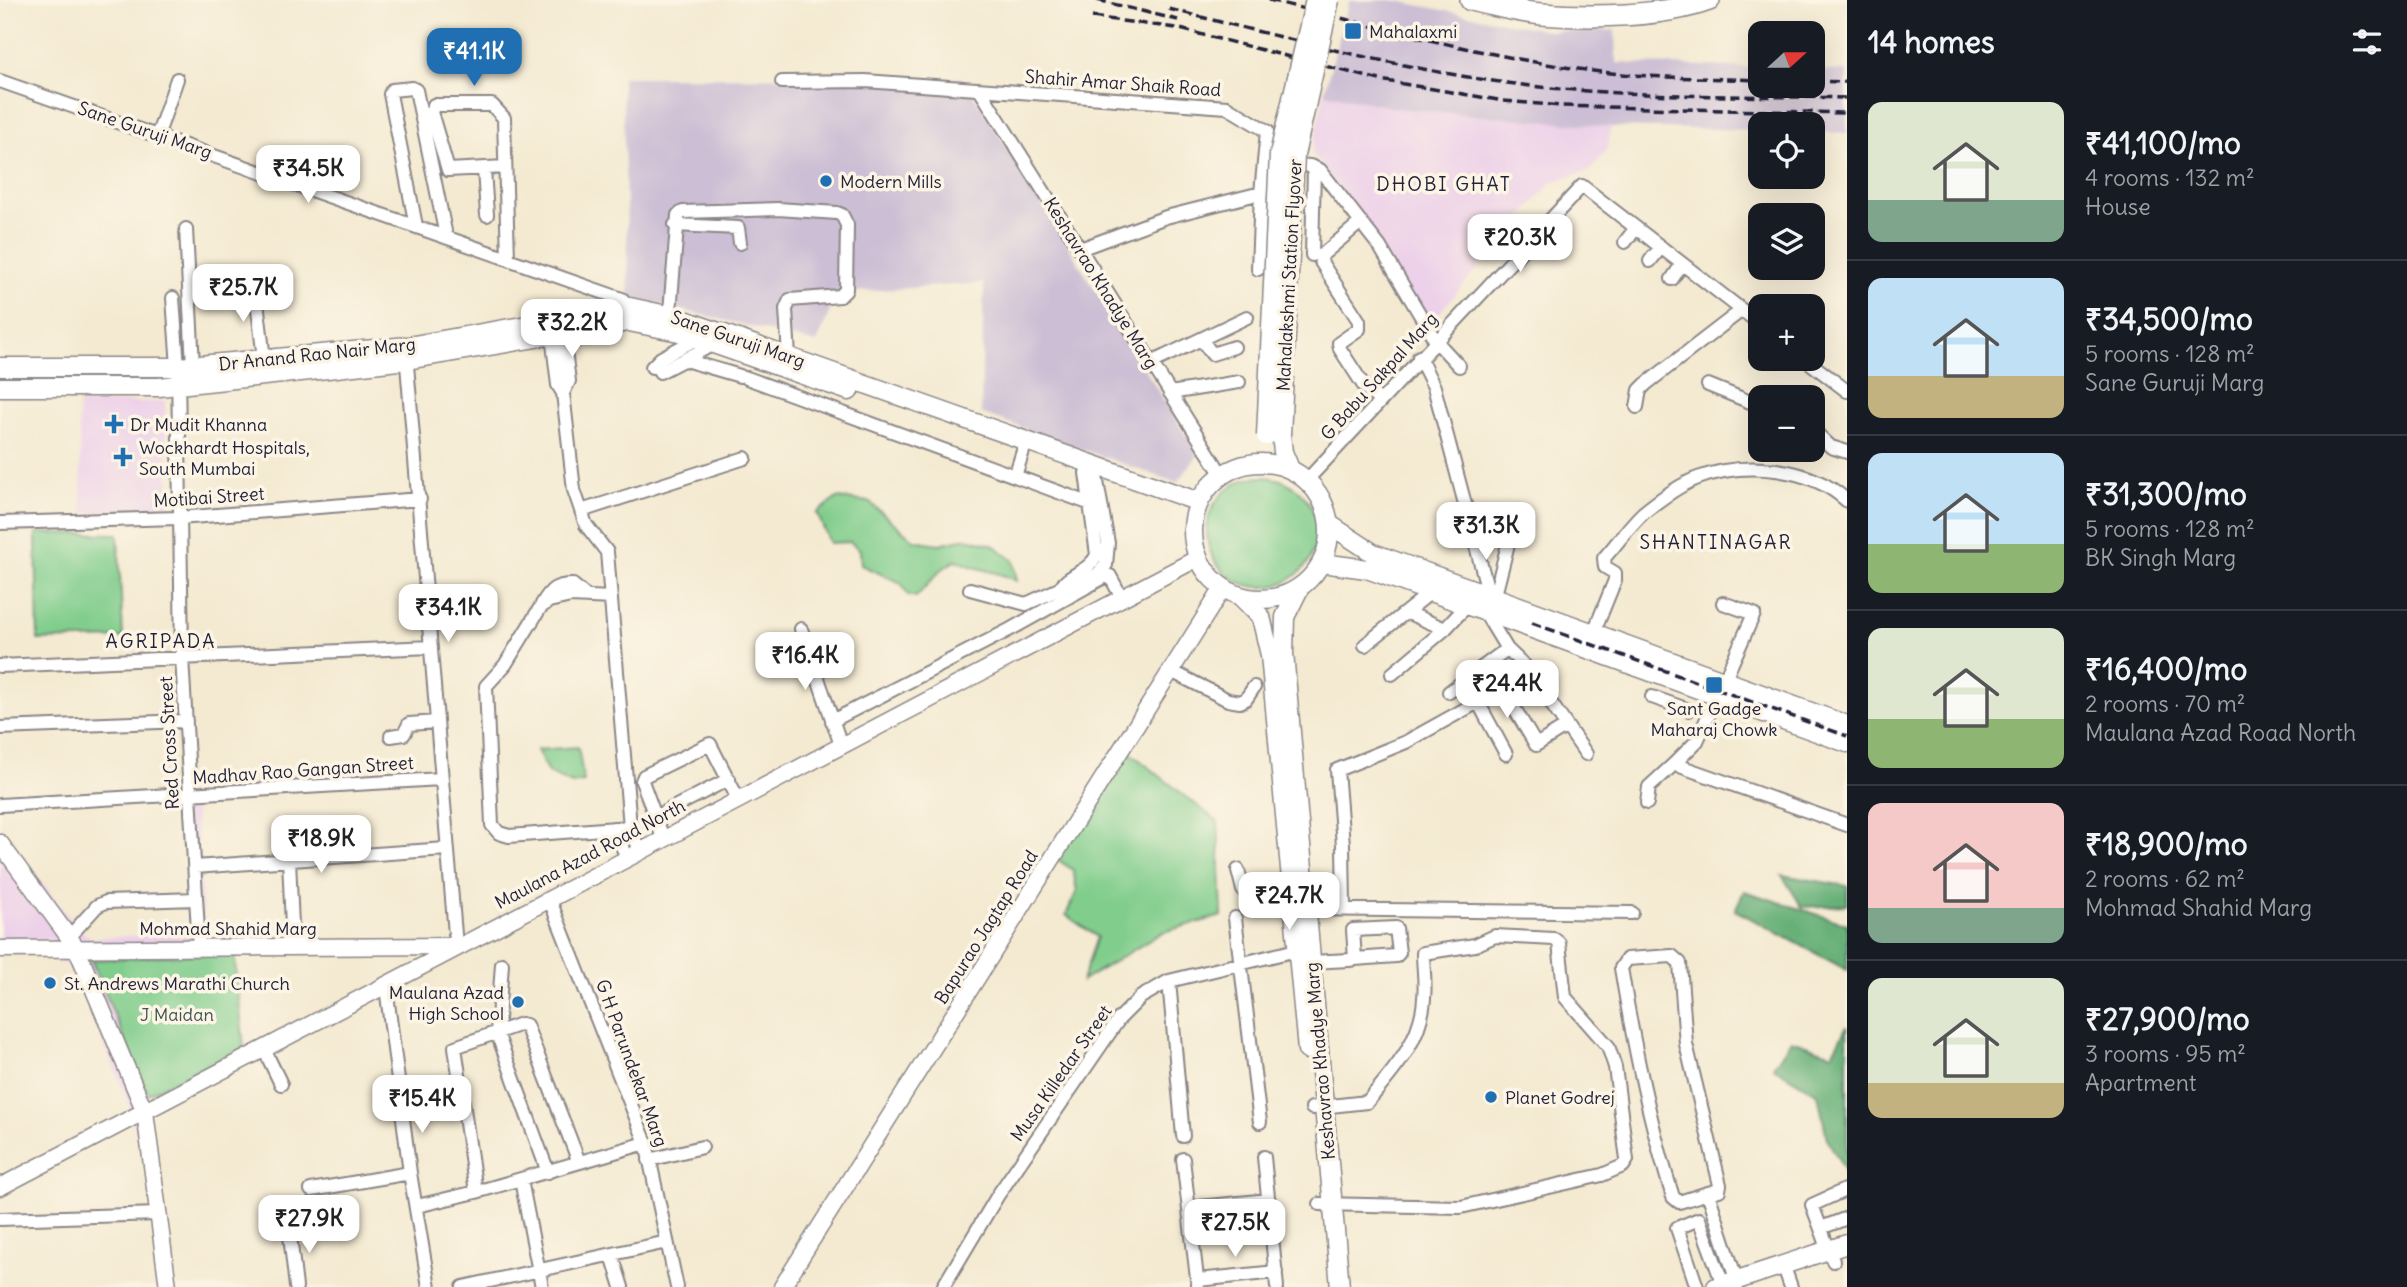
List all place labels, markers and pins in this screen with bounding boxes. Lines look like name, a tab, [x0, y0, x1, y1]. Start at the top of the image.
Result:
place label: Mahalaxmi	[1369, 20, 1457, 43]
marker: Mahalaxmi	[1343, 21, 1363, 41]
pin: ₹41.1K	[417, 28, 531, 88]
pin: ₹34.5K	[251, 146, 365, 205]
place label: Modern Mills	[840, 170, 942, 193]
marker: Modern Mills	[818, 173, 834, 189]
pin: ₹20.3K	[1463, 215, 1577, 274]
pin: ₹25.7K	[186, 264, 300, 324]
pin: ₹32.2K	[515, 300, 629, 359]
place label: Dr Mudit Khanna	[130, 413, 267, 436]
marker: Dr Mudit Khanna	[104, 414, 124, 434]
place label: Wockhardt Hospitals, South Mumbai	[139, 436, 310, 480]
marker: Wockhardt Hospitals, South Mumbai	[113, 447, 133, 467]
pin: ₹31.3K	[1429, 503, 1543, 562]
pin: ₹34.1K	[391, 584, 505, 644]
pin: ₹16.4K	[748, 632, 862, 692]
pin: ₹24.4K	[1450, 660, 1564, 720]
marker: Sant Gadge Maharaj Chowk	[1704, 675, 1724, 695]
place label: Sant Gadge Maharaj Chowk	[1651, 697, 1777, 741]
pin: ₹18.9K	[264, 816, 378, 875]
pin: ₹24.7K	[1232, 872, 1346, 932]
place label: St. Andrews Marathi Church	[64, 972, 290, 995]
marker: St. Andrews Marathi Church	[42, 975, 58, 991]
place label: Maulana Azad High School	[389, 981, 504, 1025]
marker: Maulana Azad High School	[510, 994, 526, 1010]
pin: ₹15.4K	[365, 1076, 479, 1135]
place label: Planet Godrej	[1505, 1086, 1615, 1109]
marker: Planet Godrej	[1483, 1089, 1499, 1105]
pin: ₹27.9K	[252, 1196, 366, 1255]
pin: ₹27.5K	[1178, 1200, 1292, 1259]

